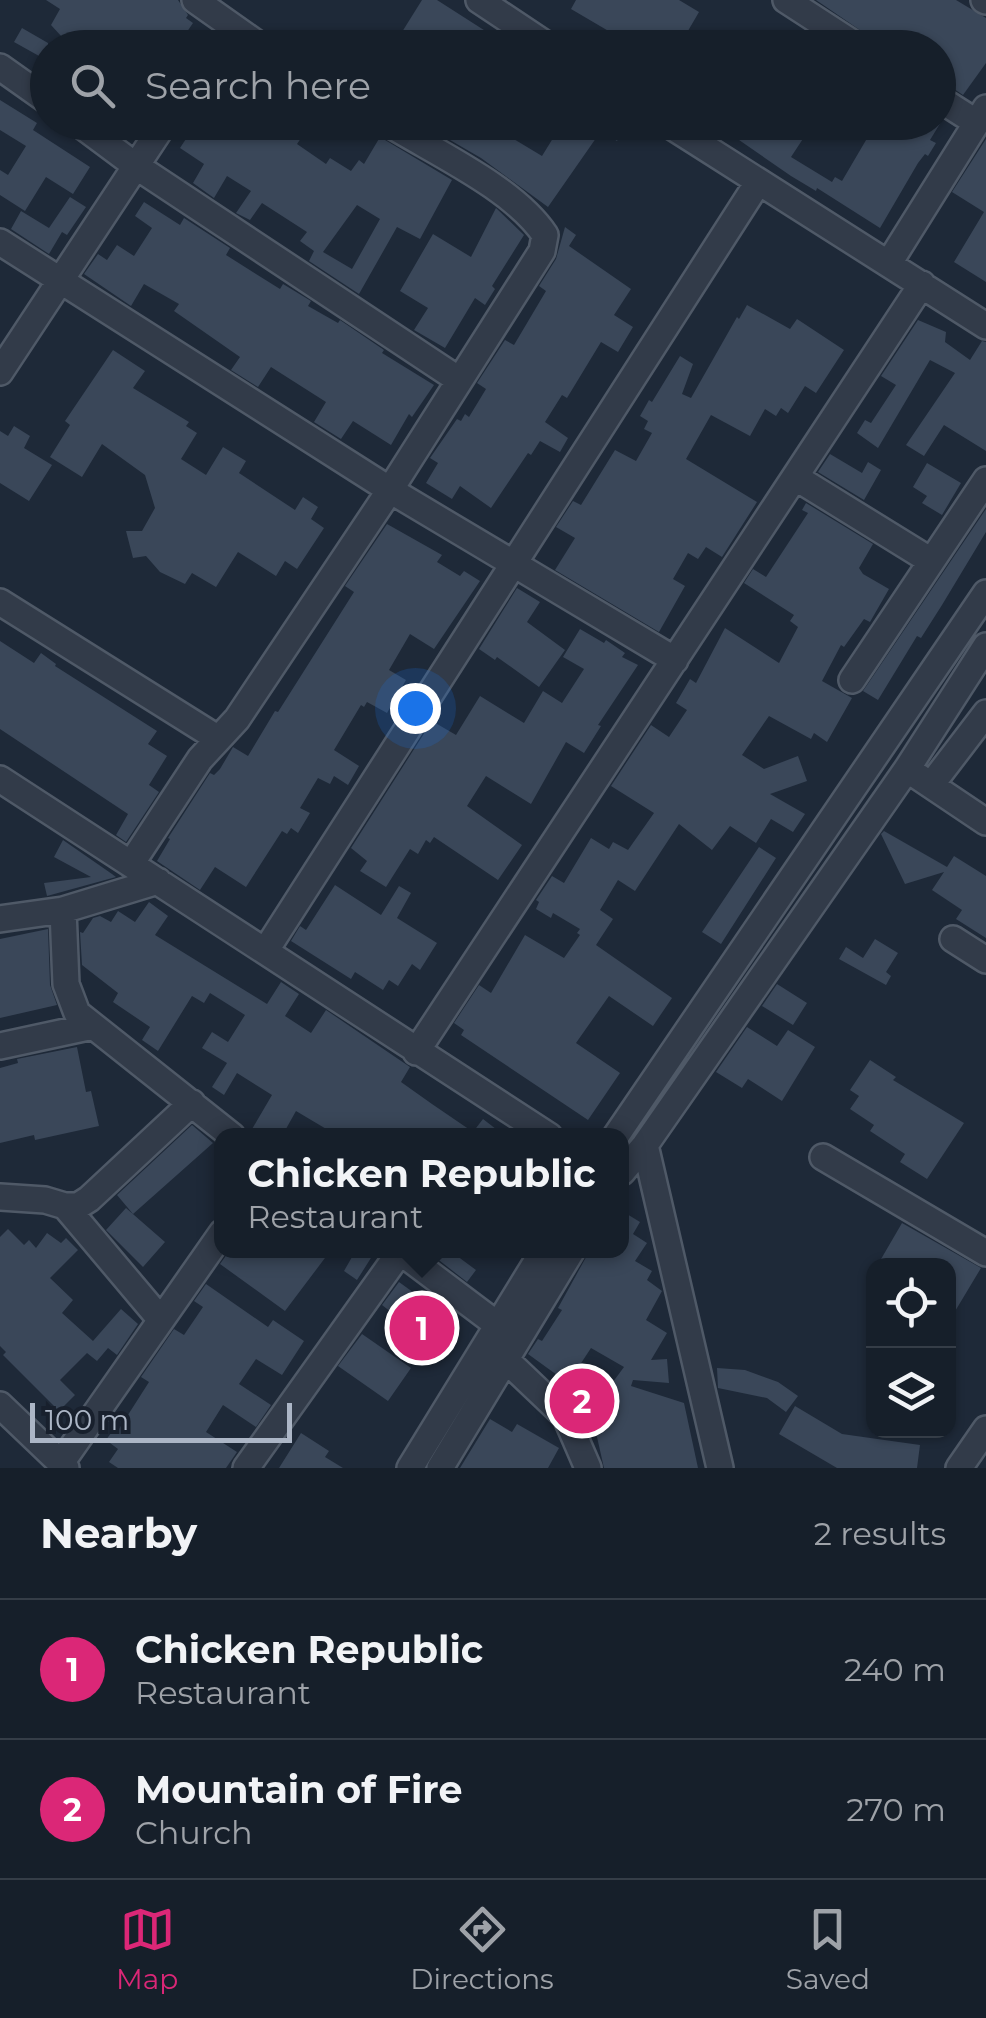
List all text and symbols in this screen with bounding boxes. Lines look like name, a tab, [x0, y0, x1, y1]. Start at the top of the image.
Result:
search box	[30, 30, 956, 140]
icon: search	[65, 58, 120, 113]
text: Search here	[145, 62, 371, 109]
your location	[390, 683, 441, 734]
popup	[214, 1128, 629, 1258]
text: Chicken Republic	[247, 1150, 596, 1197]
text: Restaurant	[247, 1197, 423, 1236]
map controls	[866, 1258, 956, 1438]
button: locate	[866, 1258, 956, 1348]
pin: 1	[390, 1290, 454, 1366]
button: layers	[866, 1348, 956, 1438]
pin: 2	[550, 1364, 614, 1438]
scale bar	[30, 1398, 292, 1442]
text: 100 m	[45, 1403, 129, 1437]
text: Nearby	[40, 1507, 197, 1559]
text: 2 results	[814, 1514, 946, 1553]
text: Chicken Republic	[135, 1626, 483, 1673]
text: 1	[66, 1650, 79, 1689]
text: 240 m	[844, 1650, 946, 1689]
text: Restaurant	[135, 1673, 311, 1712]
text: Mountain of Fire	[135, 1766, 462, 1813]
text: 2	[63, 1790, 82, 1829]
text: 270 m	[846, 1790, 946, 1829]
text: Church	[135, 1813, 253, 1852]
tab: Map	[116, 1902, 178, 1996]
tab: Directions	[410, 1902, 554, 1996]
tab: Saved	[786, 1902, 870, 1996]

